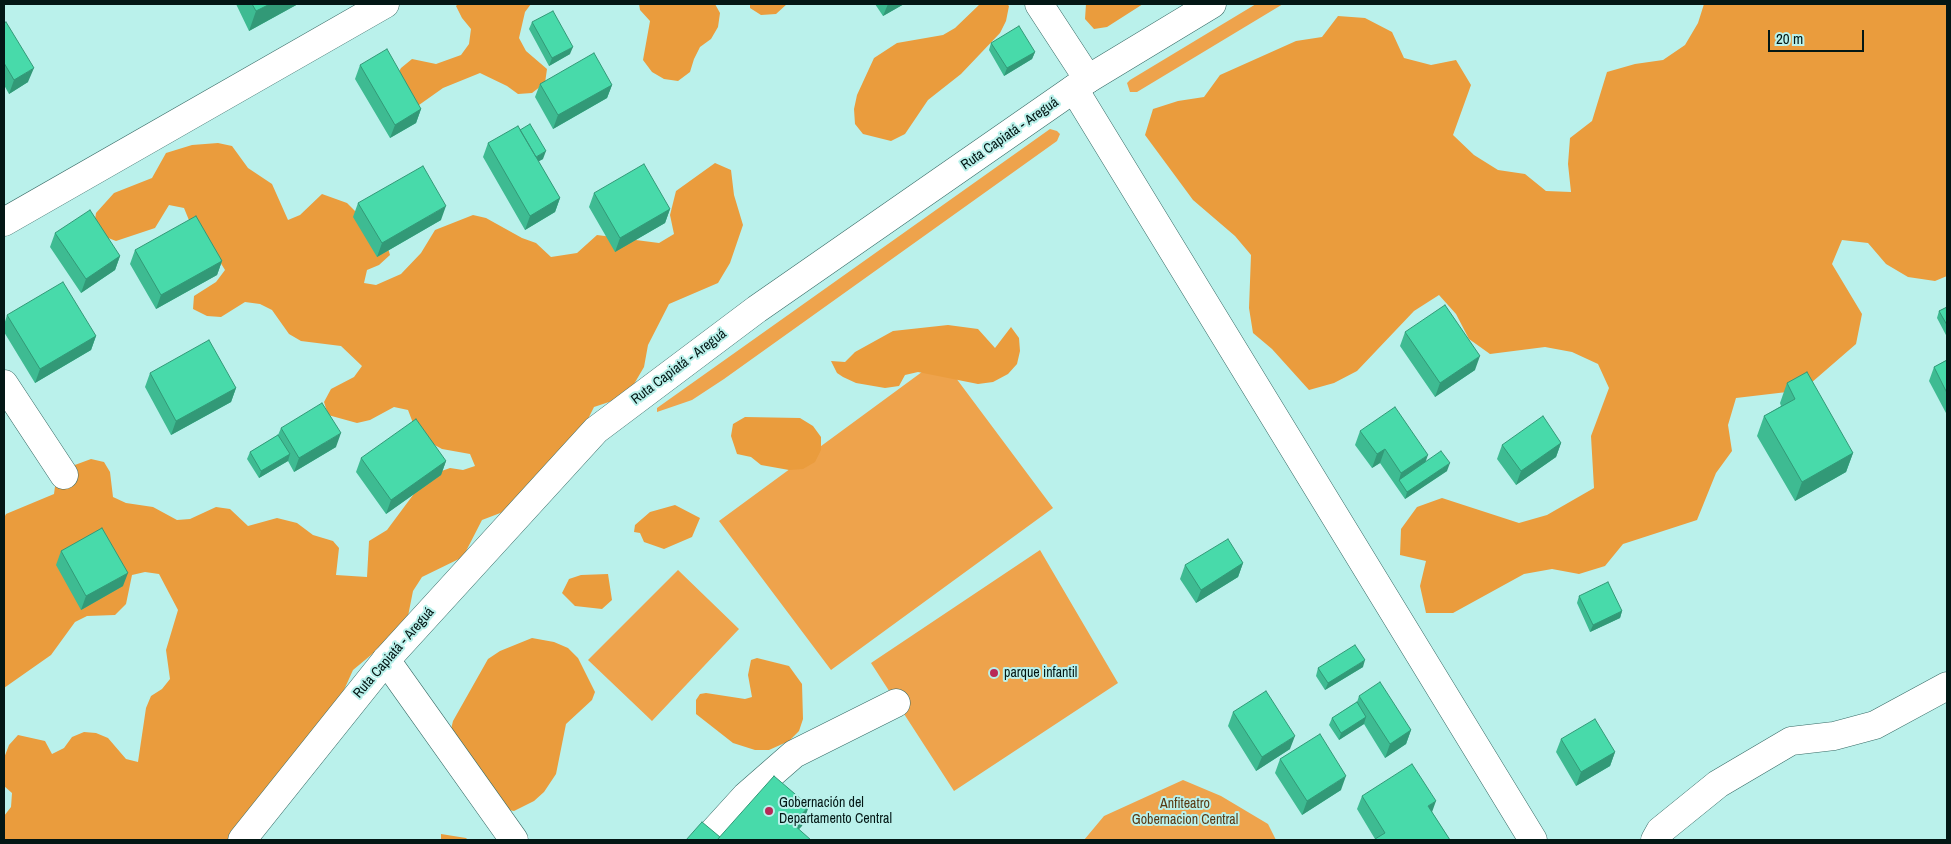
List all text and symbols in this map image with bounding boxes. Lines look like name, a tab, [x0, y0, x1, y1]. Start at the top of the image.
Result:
scale bar	[1771, 20, 1867, 52]
text: 20 m	[1776, 28, 1803, 49]
street label: Ruta Capiatá - Areguá	[958, 94, 1062, 174]
street label: Ruta Capiatá - Areguá	[628, 326, 730, 408]
street label: Ruta Capiatá - Areguá	[350, 604, 438, 702]
place label: parque infantil	[1004, 665, 1077, 681]
marker: parque infantil	[988, 667, 1000, 679]
place label: Gobernación del Departamento Central	[779, 795, 892, 828]
park label: Anfiteatro Gobernacion Central	[1132, 796, 1238, 829]
marker: Gobernación del Departamento Central	[763, 805, 775, 817]

